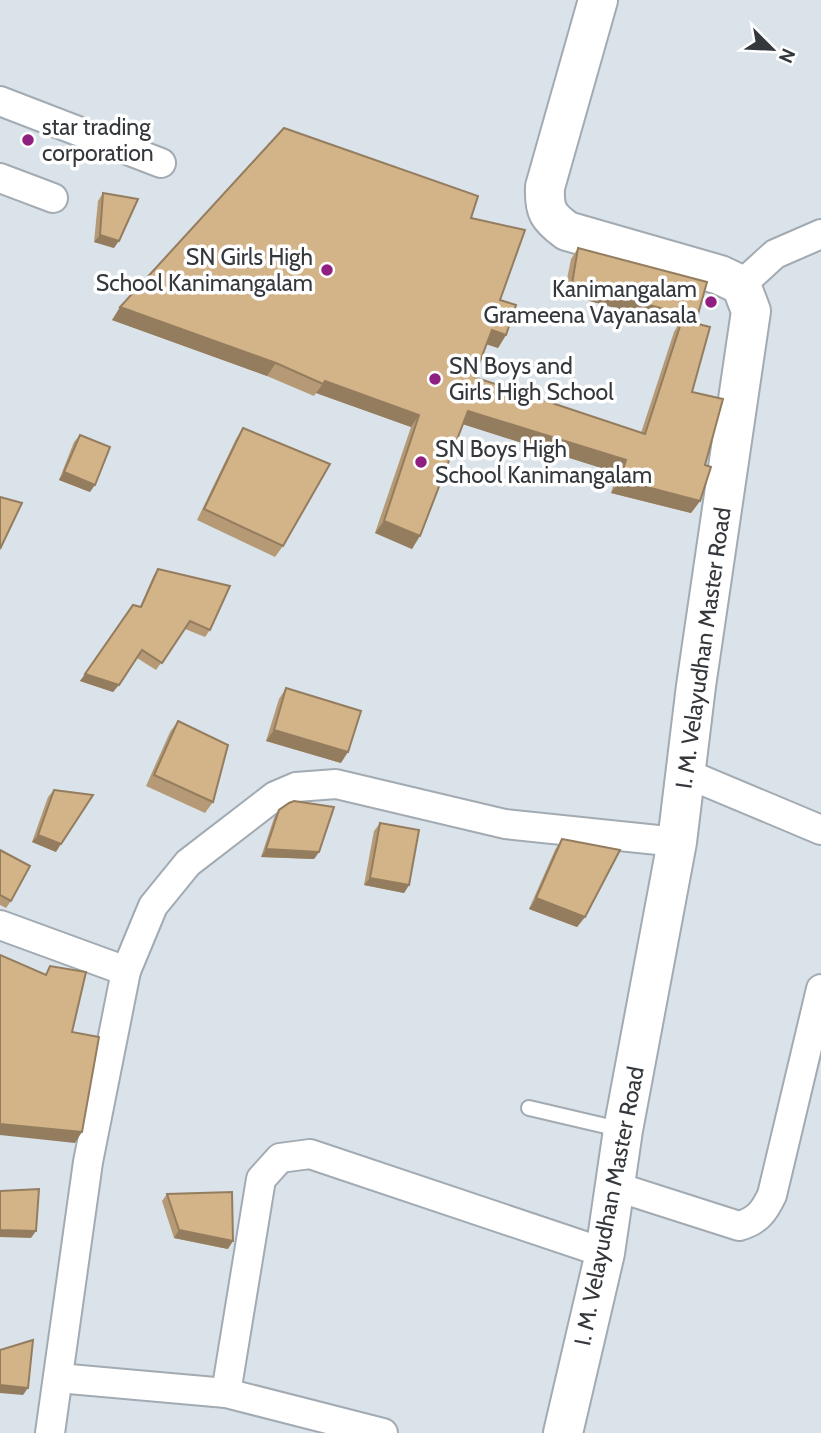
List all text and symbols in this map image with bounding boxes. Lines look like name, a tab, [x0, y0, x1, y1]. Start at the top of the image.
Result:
north arrow	[737, 14, 807, 84]
text: N	[774, 45, 800, 67]
place label: star trading corporation	[42, 113, 154, 167]
marker: star trading corporation	[20, 132, 36, 148]
place label: SN Girls High School Kanimangalam	[96, 243, 313, 297]
marker: SN Girls High School Kanimangalam	[319, 262, 335, 278]
place label: Kanimangalam Grameena Vayanasala	[484, 275, 697, 329]
marker: Kanimangalam Grameena Vayanasala	[703, 294, 719, 310]
place label: SN Boys and Girls High School	[449, 352, 614, 406]
marker: SN Boys and Girls High School	[427, 371, 443, 387]
place label: SN Boys High School Kanimangalam	[435, 435, 652, 489]
marker: SN Boys High School Kanimangalam	[413, 454, 429, 470]
street label: I. M. Velayudhan Master Road	[669, 506, 737, 790]
street label: I. M. Velayudhan Master Road	[568, 1064, 650, 1348]

